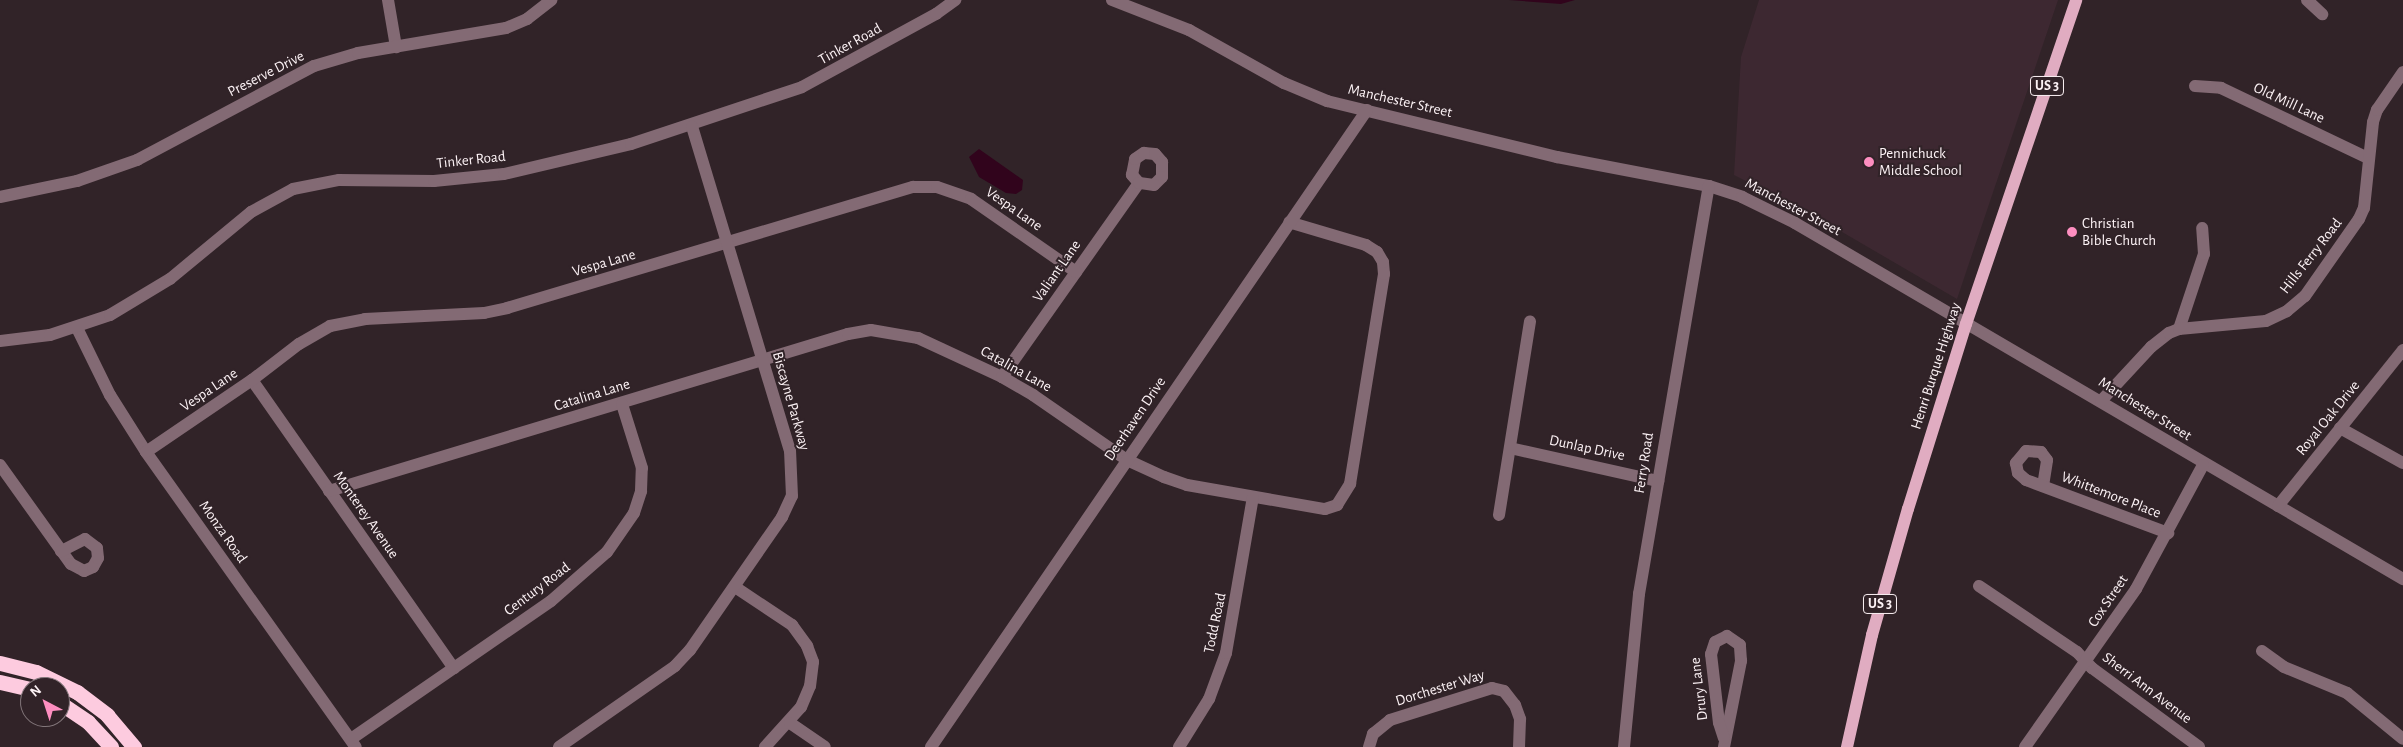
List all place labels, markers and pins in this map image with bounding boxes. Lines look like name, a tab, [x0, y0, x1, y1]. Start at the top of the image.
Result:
place label: Pennichuck Middle School	[1879, 144, 1962, 179]
marker: Pennichuck Middle School	[1863, 156, 1875, 168]
place label: Christian Bible Church	[2082, 214, 2156, 249]
marker: Christian Bible Church	[2066, 226, 2078, 238]

